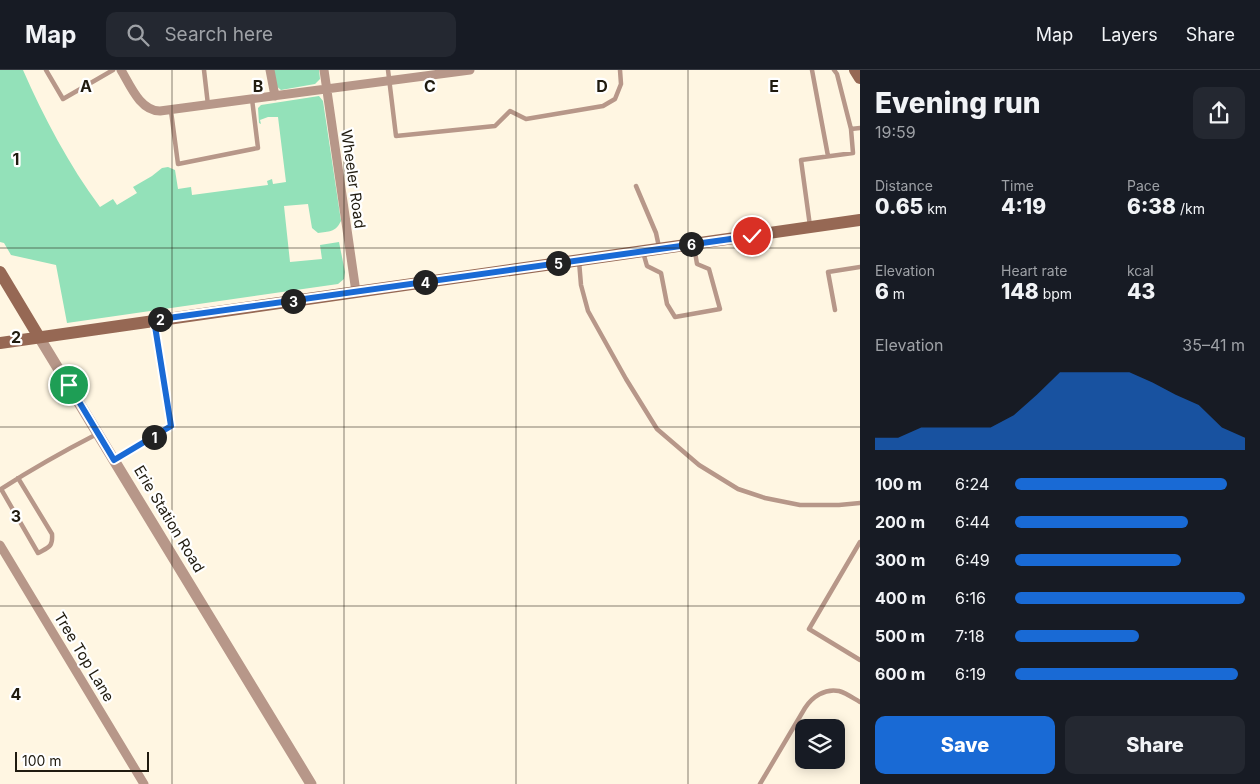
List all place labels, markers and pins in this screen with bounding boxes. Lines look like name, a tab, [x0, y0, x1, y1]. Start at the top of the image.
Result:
pin	[731, 215, 773, 257]
pin: 6	[678, 232, 704, 256]
pin: 5	[546, 250, 570, 276]
pin: 4	[412, 270, 438, 294]
pin: 3	[280, 288, 306, 314]
pin: 2	[148, 306, 172, 332]
pin	[48, 364, 90, 406]
pin: 1	[142, 424, 166, 450]

